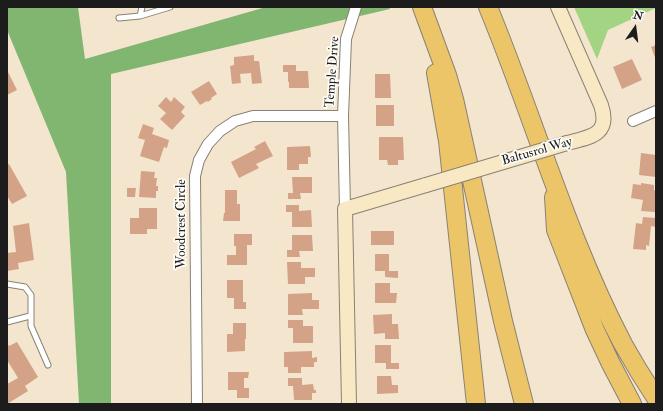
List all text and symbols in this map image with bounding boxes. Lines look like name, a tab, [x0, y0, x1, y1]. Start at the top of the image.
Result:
north arrow	[615, 8, 655, 48]
text: N	[632, 8, 644, 23]
street label: Temple Drive	[323, 36, 343, 108]
street label: Baltusrol Way	[500, 134, 574, 170]
street label: Woodcrest Circle	[174, 179, 190, 269]

